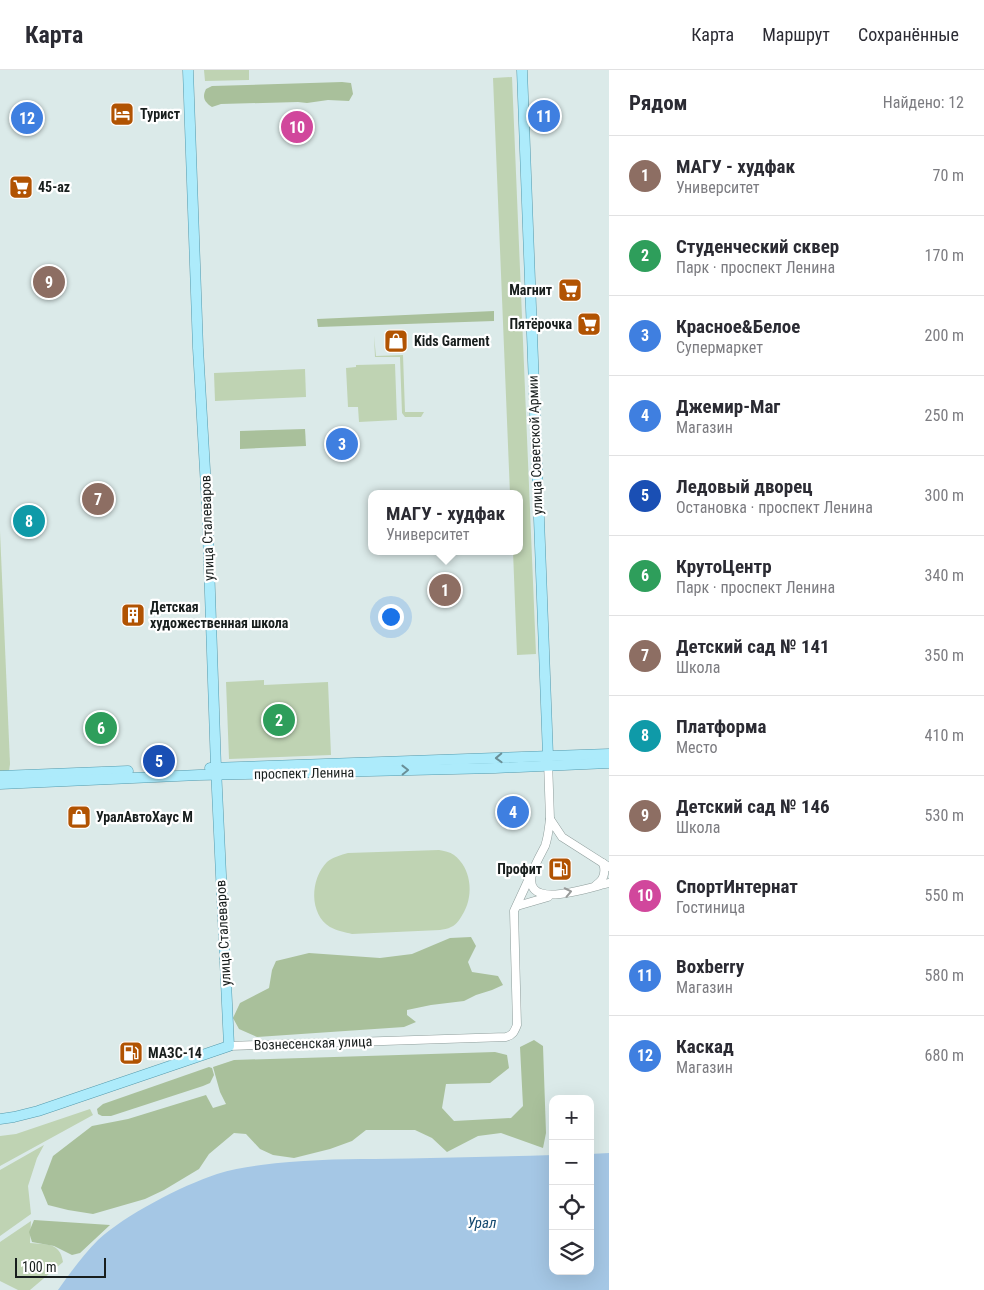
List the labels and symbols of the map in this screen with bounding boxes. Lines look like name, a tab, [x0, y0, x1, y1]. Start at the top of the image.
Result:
pin: 11	[528, 97, 560, 135]
pin: 12	[11, 99, 43, 137]
hotel icon: Турист	[109, 101, 135, 127]
place label: Турист	[140, 106, 181, 122]
pin: 10	[281, 108, 313, 146]
supermarket icon: 45-az	[8, 174, 34, 200]
place label: 45-az	[38, 179, 70, 195]
pin: 9	[33, 263, 65, 301]
supermarket icon: Магнит	[557, 277, 583, 303]
place label: Магнит	[509, 282, 553, 298]
supermarket icon: Пятёрочка	[576, 311, 602, 337]
place label: Пятёрочка	[509, 316, 572, 332]
shop icon: Kids Garment	[383, 328, 409, 354]
place label: Kids Garment	[414, 333, 490, 349]
street label: улица Советской Армии	[525, 375, 545, 515]
pin: 3	[326, 425, 358, 463]
street label: улица Сталеваров	[197, 475, 217, 581]
pin: 7	[82, 480, 114, 518]
pin: 8	[13, 502, 45, 540]
pin: 1	[429, 571, 461, 609]
place label: Детская художественная школа	[150, 599, 289, 631]
building icon: Детская художественная школа	[120, 602, 146, 628]
your location	[378, 604, 404, 630]
pin: 2	[263, 701, 295, 739]
pin: 6	[85, 709, 117, 747]
pin: 5	[143, 742, 175, 780]
one-way arrow	[495, 753, 503, 764]
street label: проспект Ленина	[254, 764, 354, 782]
one-way arrow	[402, 765, 409, 775]
pin: 4	[497, 793, 529, 831]
shop icon: УралАвтоХаус М	[66, 804, 92, 830]
place label: УралАвтоХаус М	[96, 809, 193, 825]
fuel station icon: Профит	[547, 856, 573, 882]
place label: Профит	[497, 861, 543, 877]
street label: улица Сталеваров	[212, 880, 234, 986]
one-way arrow	[564, 887, 573, 898]
street label: Вознесенская улица	[253, 1033, 373, 1053]
fuel station icon: МАЗС-14	[118, 1040, 144, 1066]
place label: МАЗС-14	[148, 1045, 202, 1061]
water label: Урал	[468, 1214, 496, 1232]
scale bar	[15, 1255, 106, 1278]

